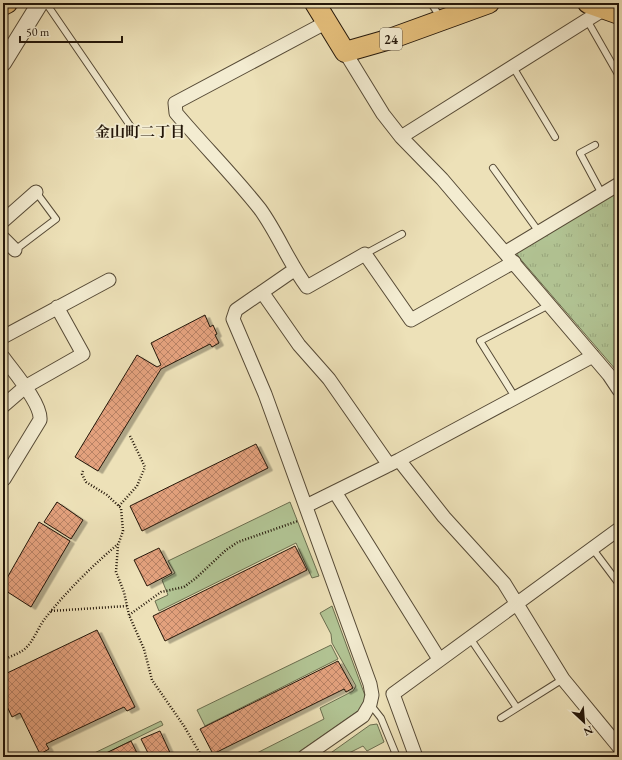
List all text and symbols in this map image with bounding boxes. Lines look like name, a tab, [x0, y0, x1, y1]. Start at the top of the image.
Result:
scale bar	[20, 18, 122, 44]
text: 50 m	[26, 24, 50, 40]
road number: 24	[380, 28, 402, 50]
district label: 金山町二丁目	[95, 122, 185, 141]
north arrow	[564, 702, 604, 742]
text: N	[581, 723, 595, 739]

